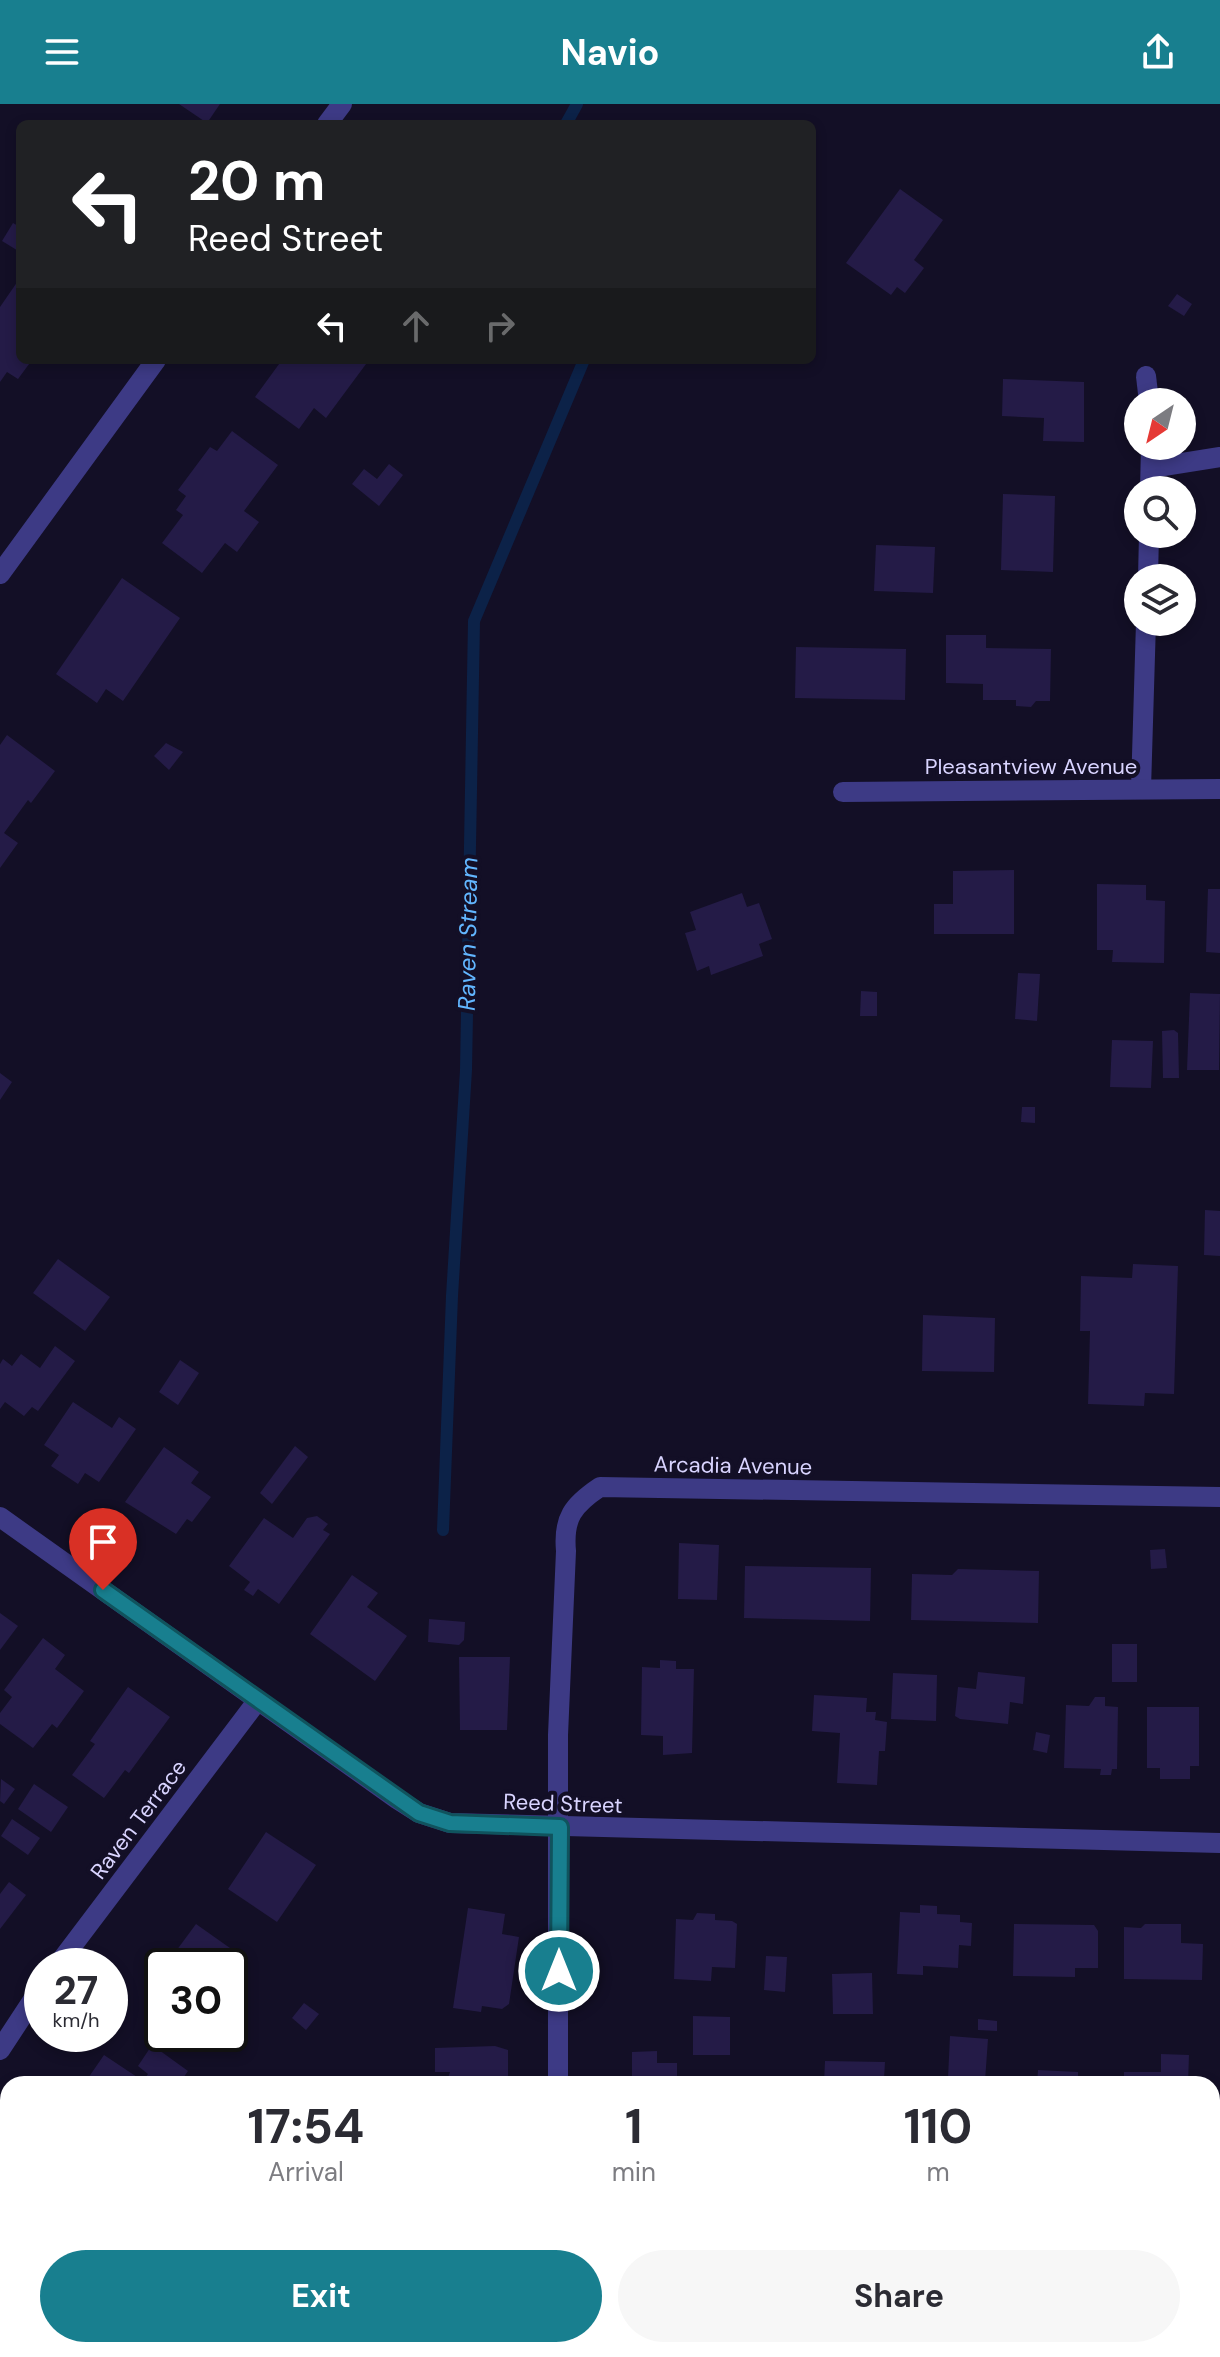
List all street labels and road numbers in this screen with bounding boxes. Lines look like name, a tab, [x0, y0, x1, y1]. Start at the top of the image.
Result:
street label: Pleasantview Avenue	[925, 752, 1137, 781]
street label: Arcadia Avenue	[653, 1450, 813, 1481]
street label: Raven Terrace	[84, 1754, 193, 1885]
street label: Reed Street	[503, 1787, 623, 1820]

